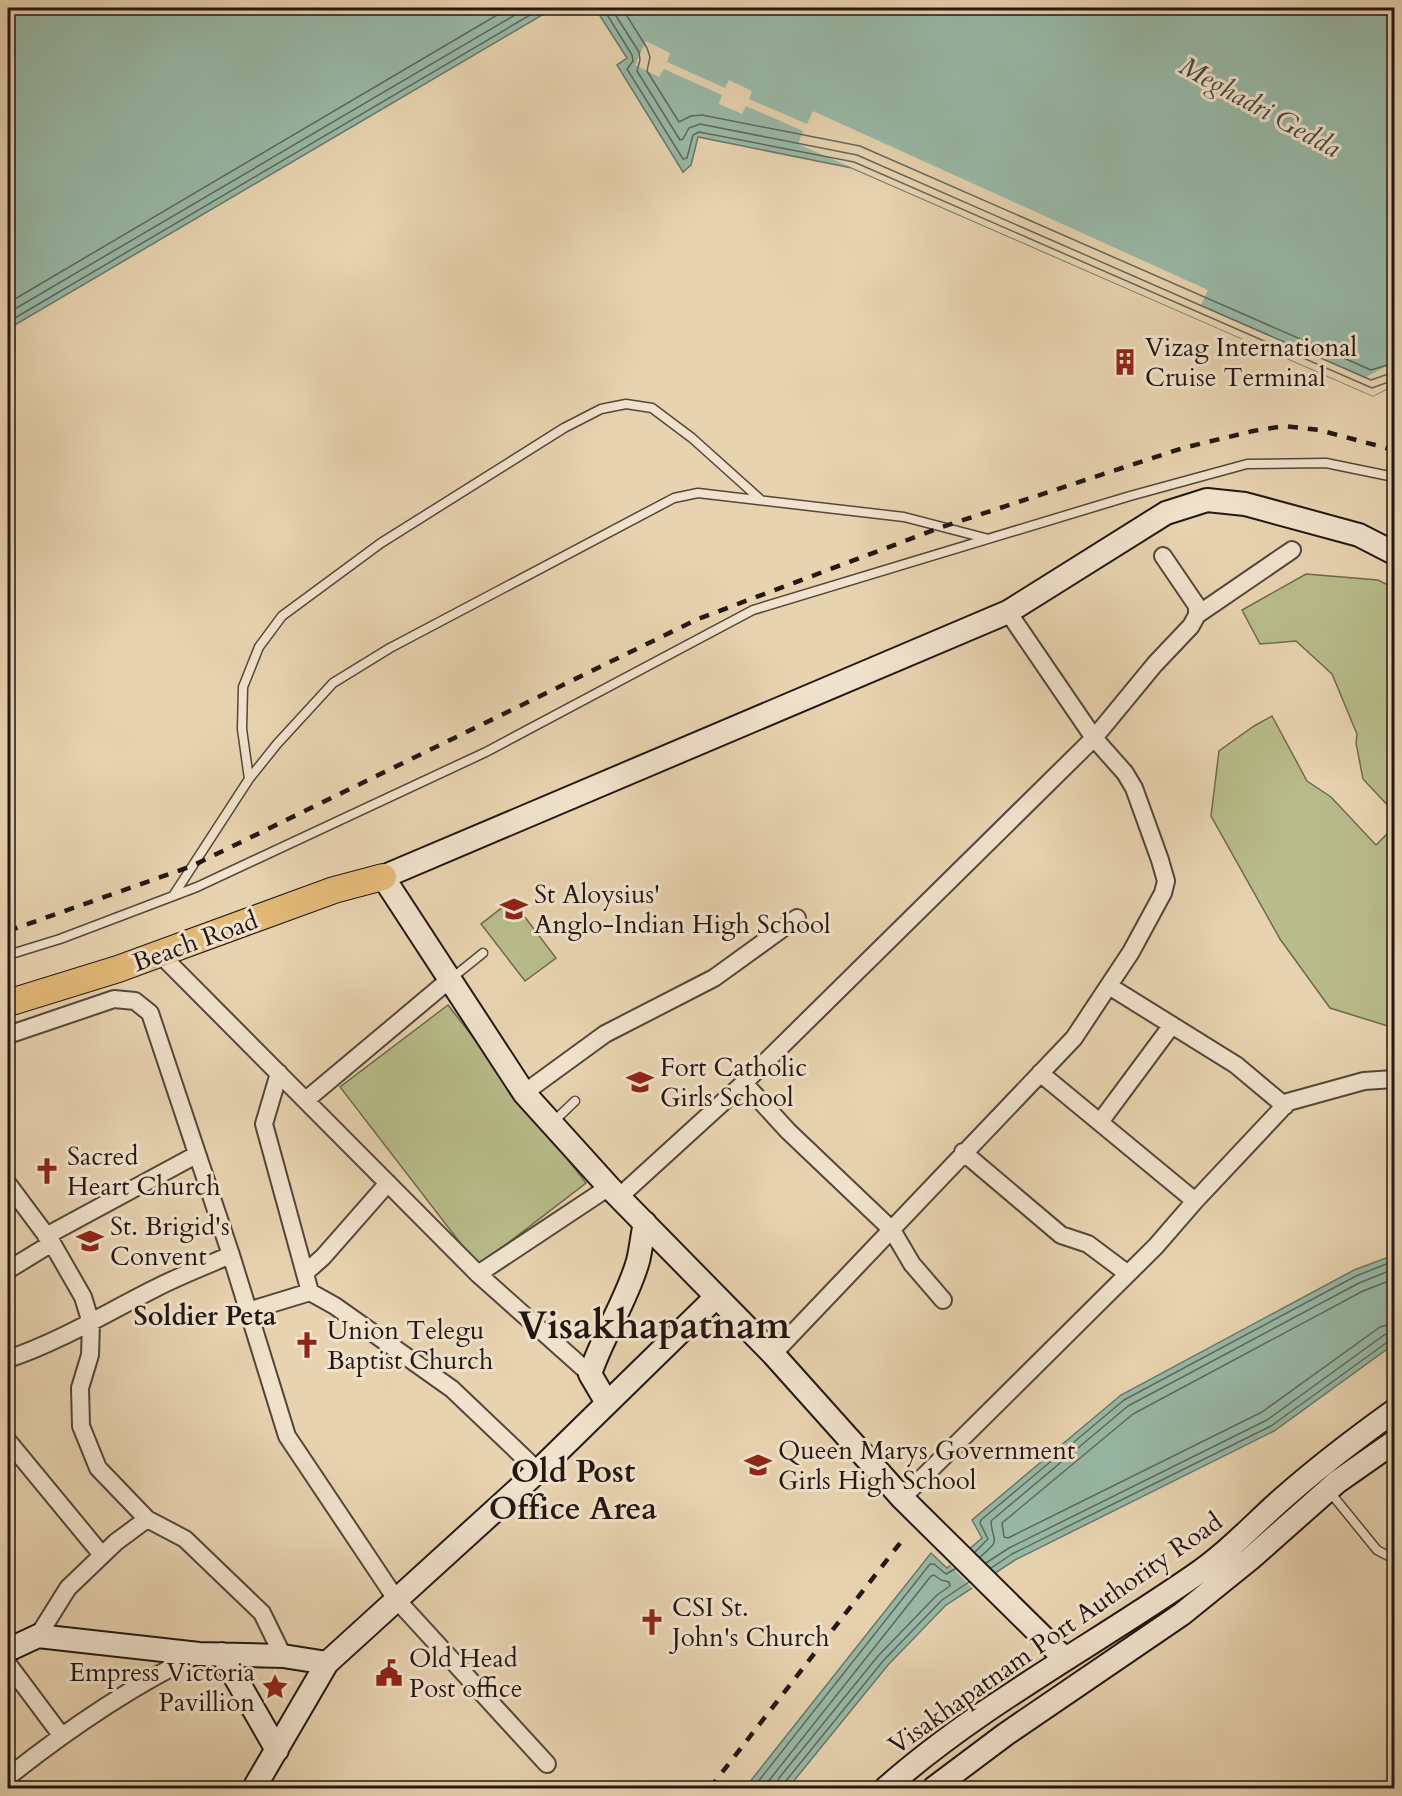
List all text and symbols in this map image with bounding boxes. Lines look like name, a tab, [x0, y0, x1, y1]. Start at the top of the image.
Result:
water label: Meghadri Gedda	[1173, 48, 1347, 167]
place label: Vizag International Cruise Terminal	[1145, 330, 1358, 395]
building icon: Vizag International Cruise Terminal	[1110, 347, 1140, 377]
place label: St Aloysius' Anglo-Indian High School	[534, 877, 831, 942]
school or university icon: St Aloysius' Anglo-Indian High School	[499, 894, 529, 924]
street label: Beach Road	[128, 903, 263, 980]
place label: Fort Catholic Girls School	[660, 1050, 807, 1115]
school or university icon: Fort Catholic Girls School	[625, 1067, 655, 1097]
place label: Sacred Heart Church	[67, 1139, 221, 1204]
church icon: Sacred Heart Church	[32, 1156, 62, 1186]
place label: St. Brigid's Convent	[110, 1209, 230, 1274]
school or university icon: St. Brigid's Convent	[75, 1226, 105, 1256]
district label: Soldier Peta	[133, 1298, 277, 1335]
district label: Visakhapatnam	[518, 1300, 790, 1352]
place label: Union Telegu Baptist Church	[327, 1313, 493, 1378]
church icon: Union Telegu Baptist Church	[292, 1330, 322, 1360]
place label: Queen Marys Government Girls High School	[778, 1433, 1075, 1498]
district label: Old Post Office Area	[489, 1450, 657, 1531]
school or university icon: Queen Marys Government Girls High School	[743, 1450, 773, 1480]
street label: Visakhapatnam Port Authority Road	[881, 1504, 1229, 1763]
place label: CSI St. John's Church	[668, 1590, 830, 1655]
church icon: CSI St. John's Church	[637, 1607, 667, 1637]
place label: Old Head Post office	[409, 1641, 522, 1706]
place label: Empress Victoria Pavillion	[69, 1655, 255, 1720]
public building icon: Old Head Post office	[374, 1658, 404, 1688]
place icon: Empress Victoria Pavillion	[260, 1672, 290, 1702]

